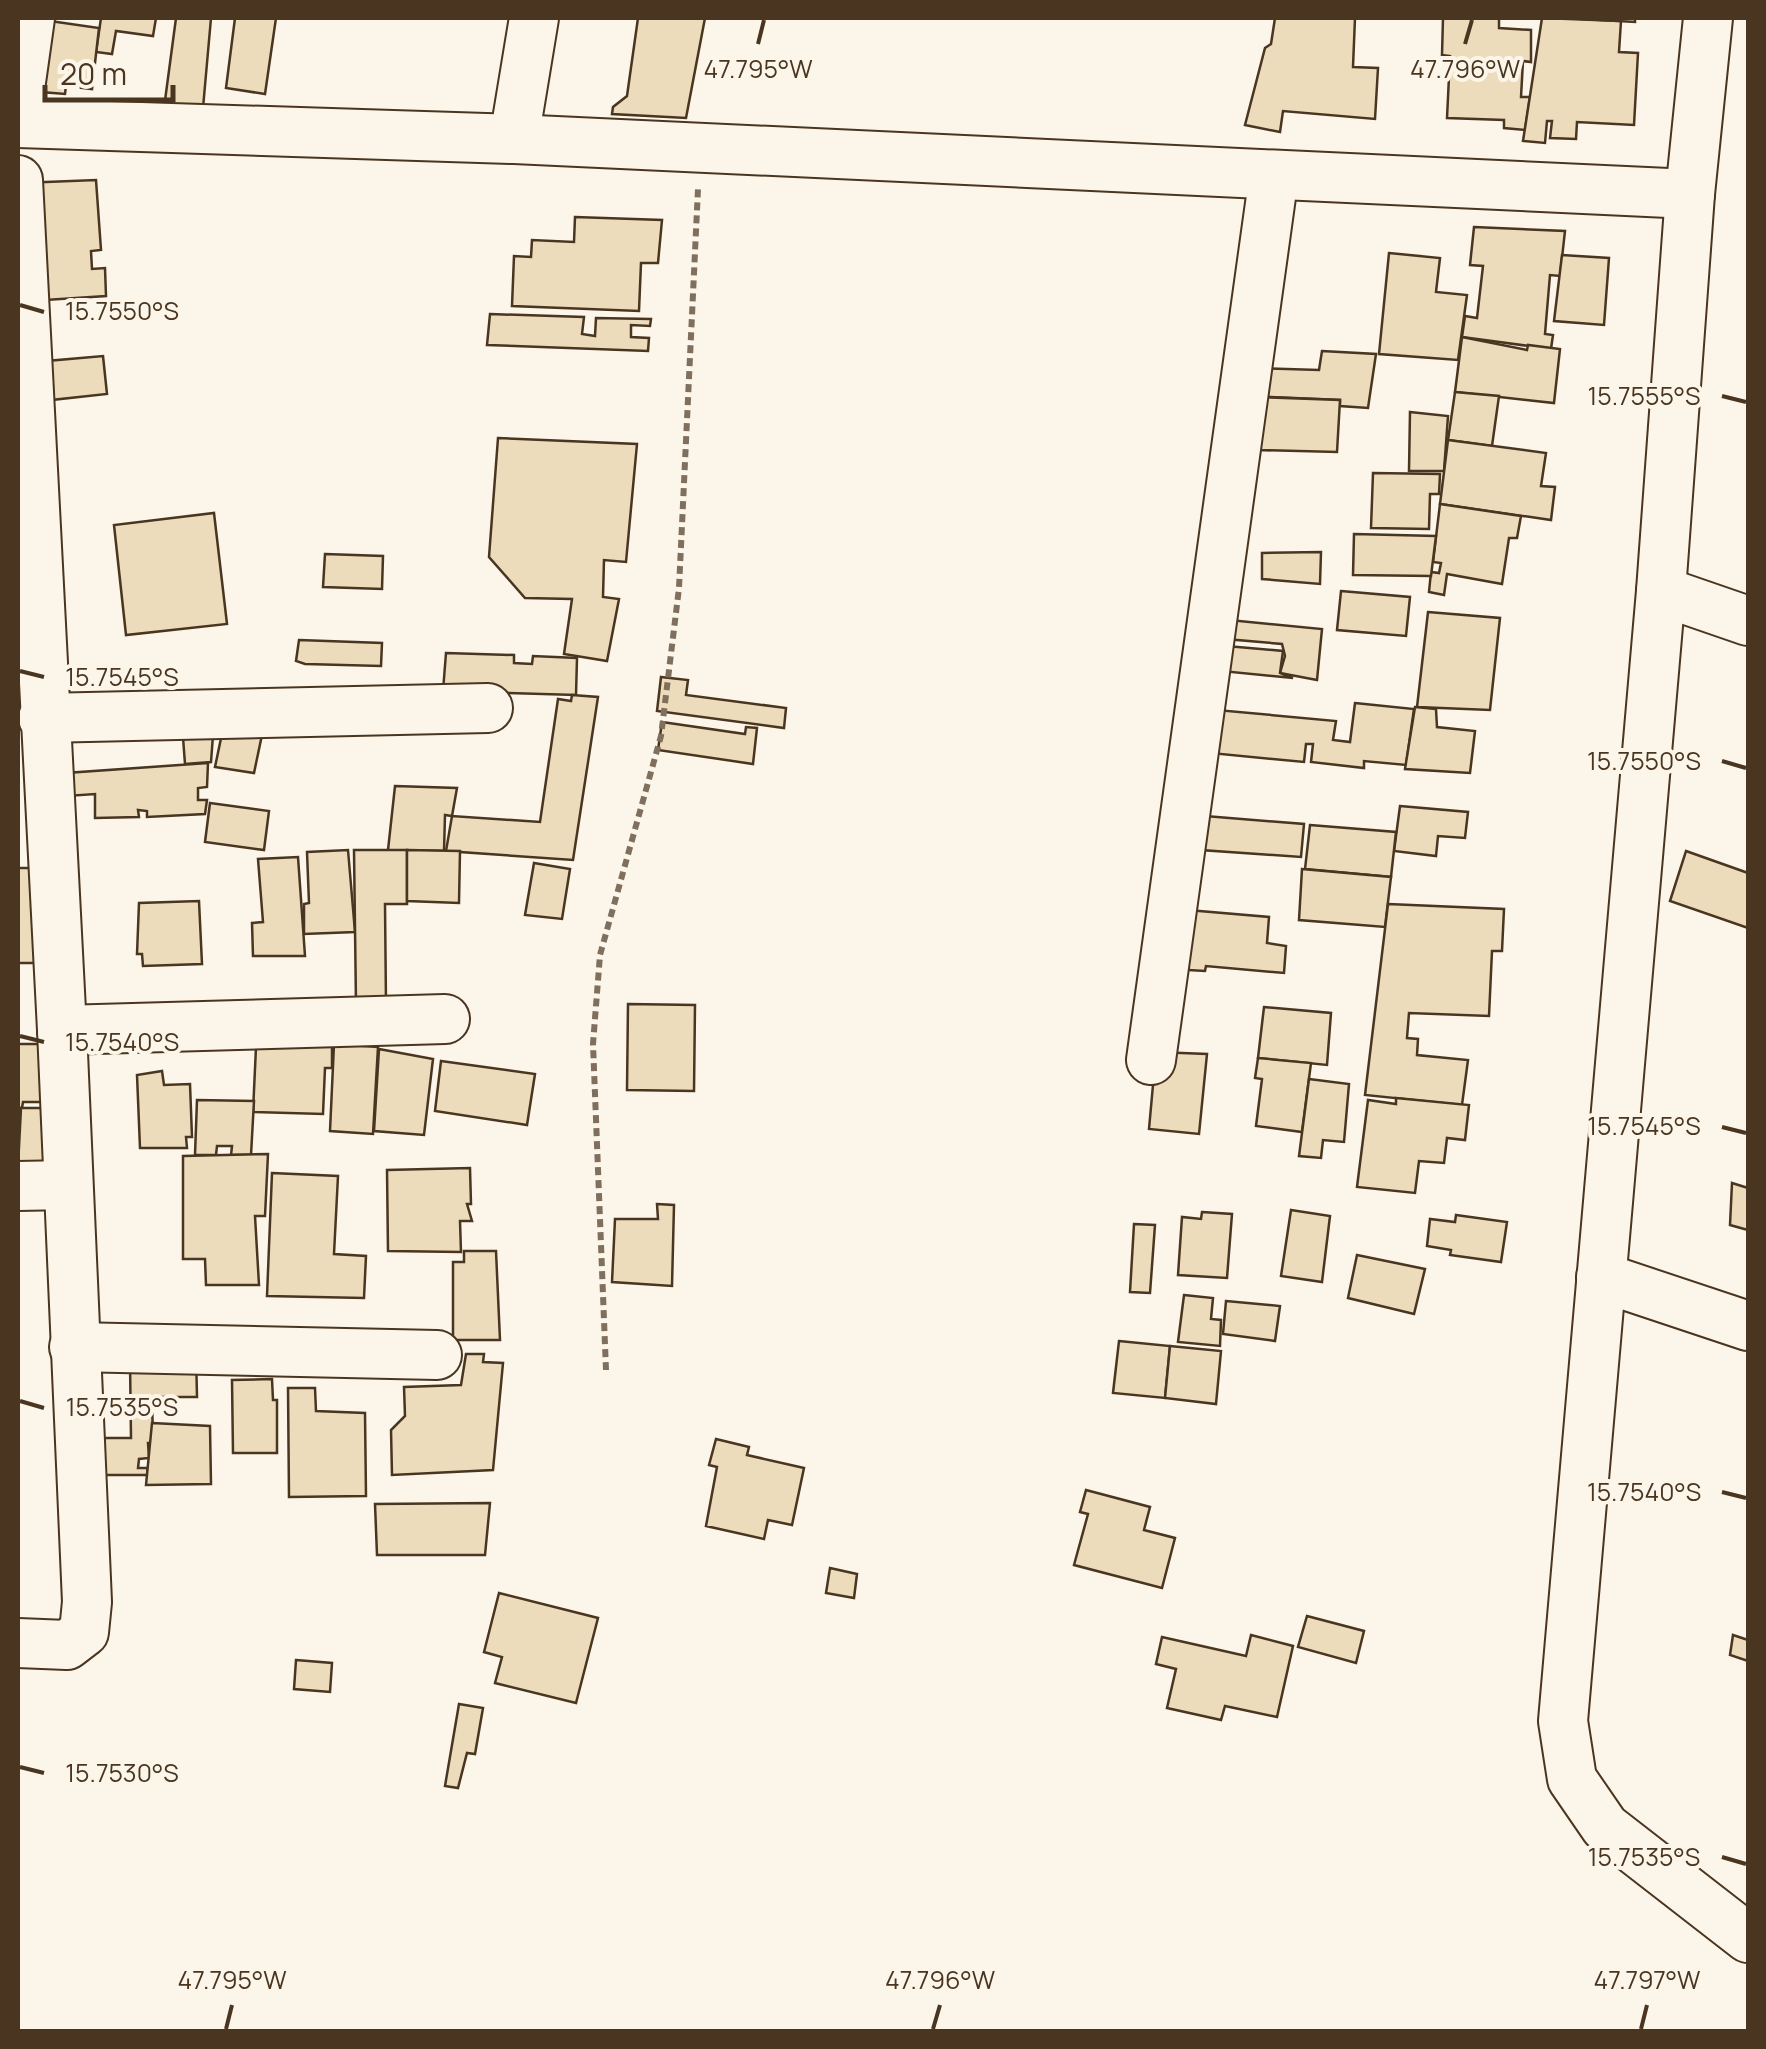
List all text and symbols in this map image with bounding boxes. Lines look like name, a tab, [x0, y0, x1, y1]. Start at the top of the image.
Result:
scale bar	[45, 40, 172, 102]
text: 47.795°W	[703, 51, 813, 86]
text: 47.796°W	[1410, 51, 1520, 86]
text: 20 m	[60, 53, 127, 94]
text: 15.7550°S	[65, 293, 179, 328]
text: 15.7555°S	[1587, 378, 1701, 413]
text: 15.7545°S	[65, 659, 179, 694]
text: 15.7550°S	[1587, 743, 1701, 778]
text: 15.7540°S	[65, 1024, 179, 1059]
text: 15.7545°S	[1587, 1108, 1701, 1143]
text: 15.7535°S	[66, 1389, 178, 1424]
text: 15.7540°S	[1587, 1474, 1701, 1509]
text: 15.7530°S	[65, 1755, 179, 1790]
text: 15.7535°S	[1588, 1839, 1700, 1874]
text: 47.795°W	[177, 1962, 287, 1997]
text: 47.796°W	[885, 1962, 995, 1997]
text: 47.797°W	[1594, 1962, 1700, 1997]

